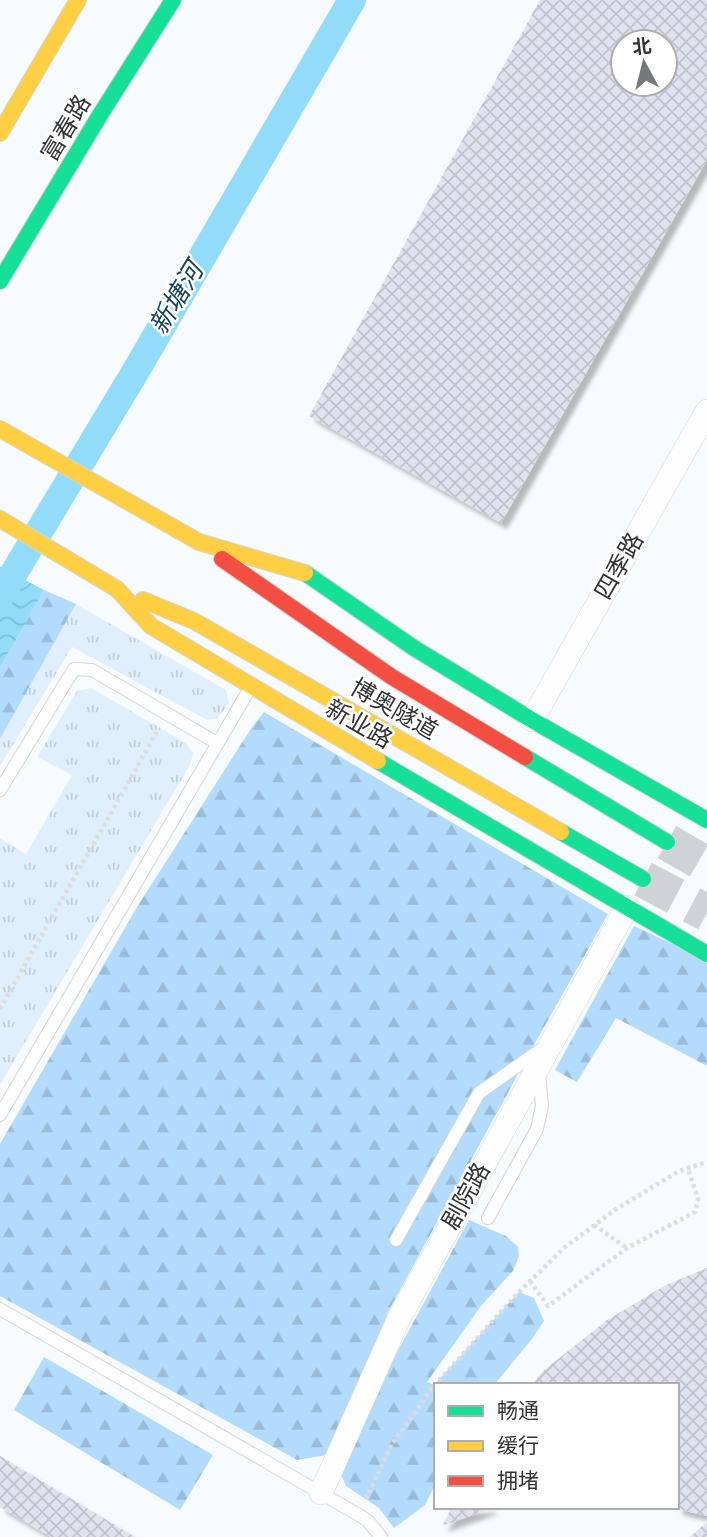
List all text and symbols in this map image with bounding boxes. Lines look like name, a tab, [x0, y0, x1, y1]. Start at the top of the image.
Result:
north arrow	[609, 28, 679, 98]
text: 北	[631, 34, 653, 58]
street label: 富春路	[35, 89, 97, 166]
water label: 新塘河	[143, 253, 212, 339]
street label: 四季路	[588, 527, 649, 604]
street label: 博奥隧道	[345, 672, 443, 745]
street label: 新业路	[321, 693, 398, 754]
street label: 剧院路	[435, 1157, 496, 1234]
legend	[434, 1383, 679, 1509]
text: 畅通	[497, 1398, 539, 1423]
text: 缓行	[497, 1433, 539, 1458]
text: 拥堵	[497, 1468, 539, 1493]

